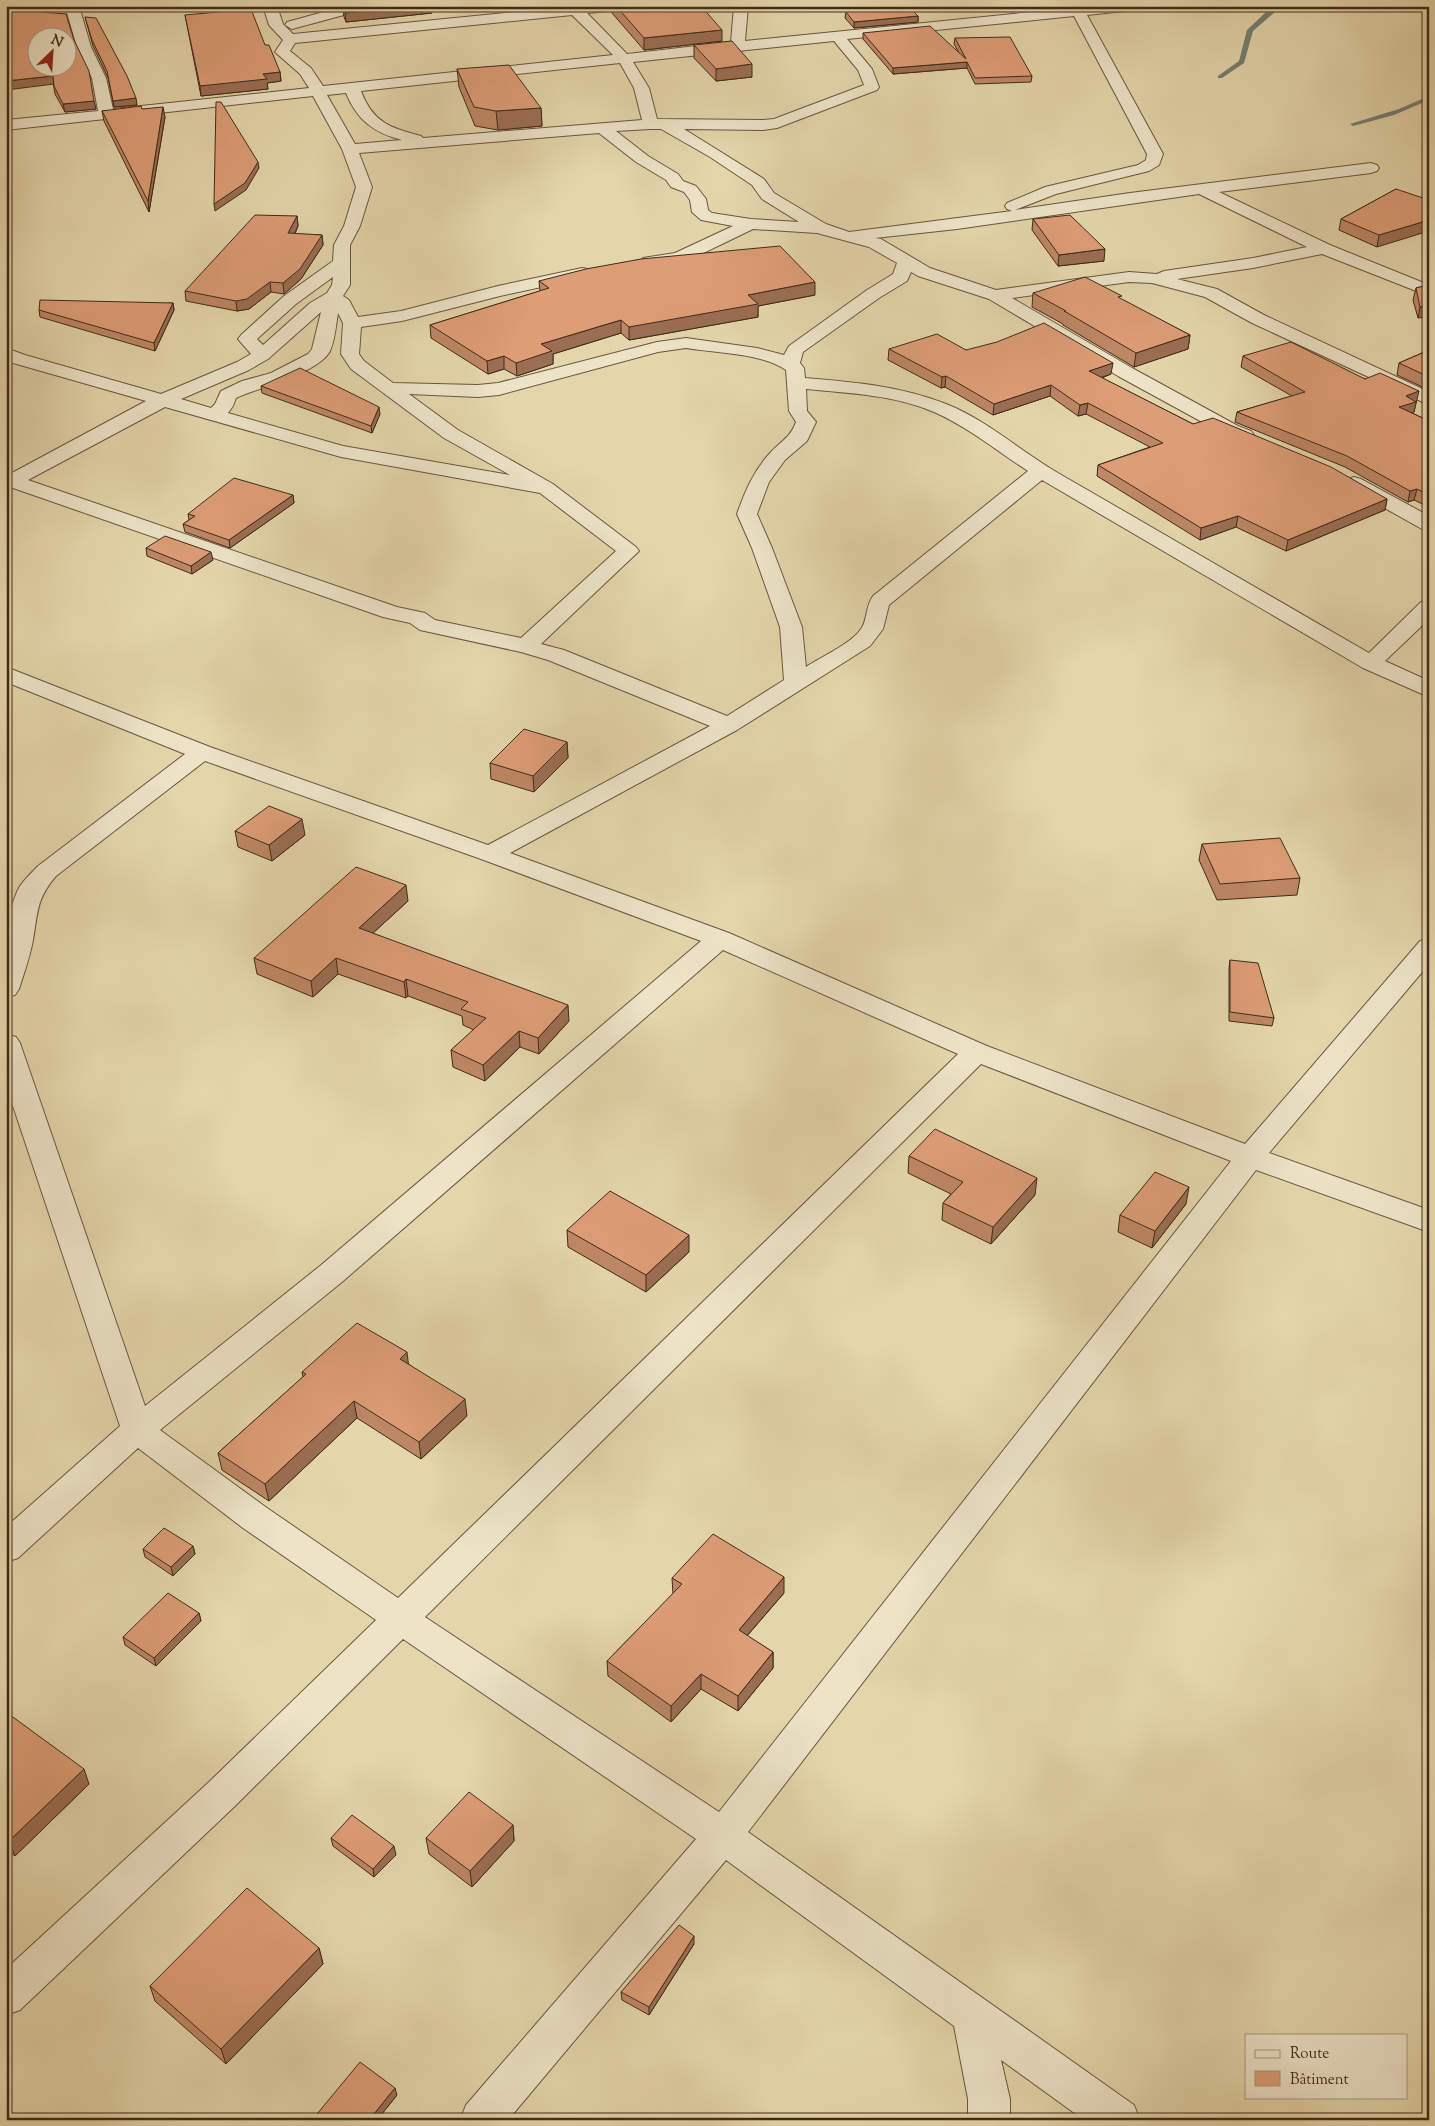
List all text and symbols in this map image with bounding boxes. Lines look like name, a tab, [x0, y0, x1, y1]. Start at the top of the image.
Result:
north arrow	[28, 28, 78, 78]
text: N	[47, 31, 66, 53]
legend	[1245, 2034, 1408, 2098]
text: Route	[1290, 2044, 1329, 2065]
text: Bâtiment	[1290, 2070, 1349, 2091]

